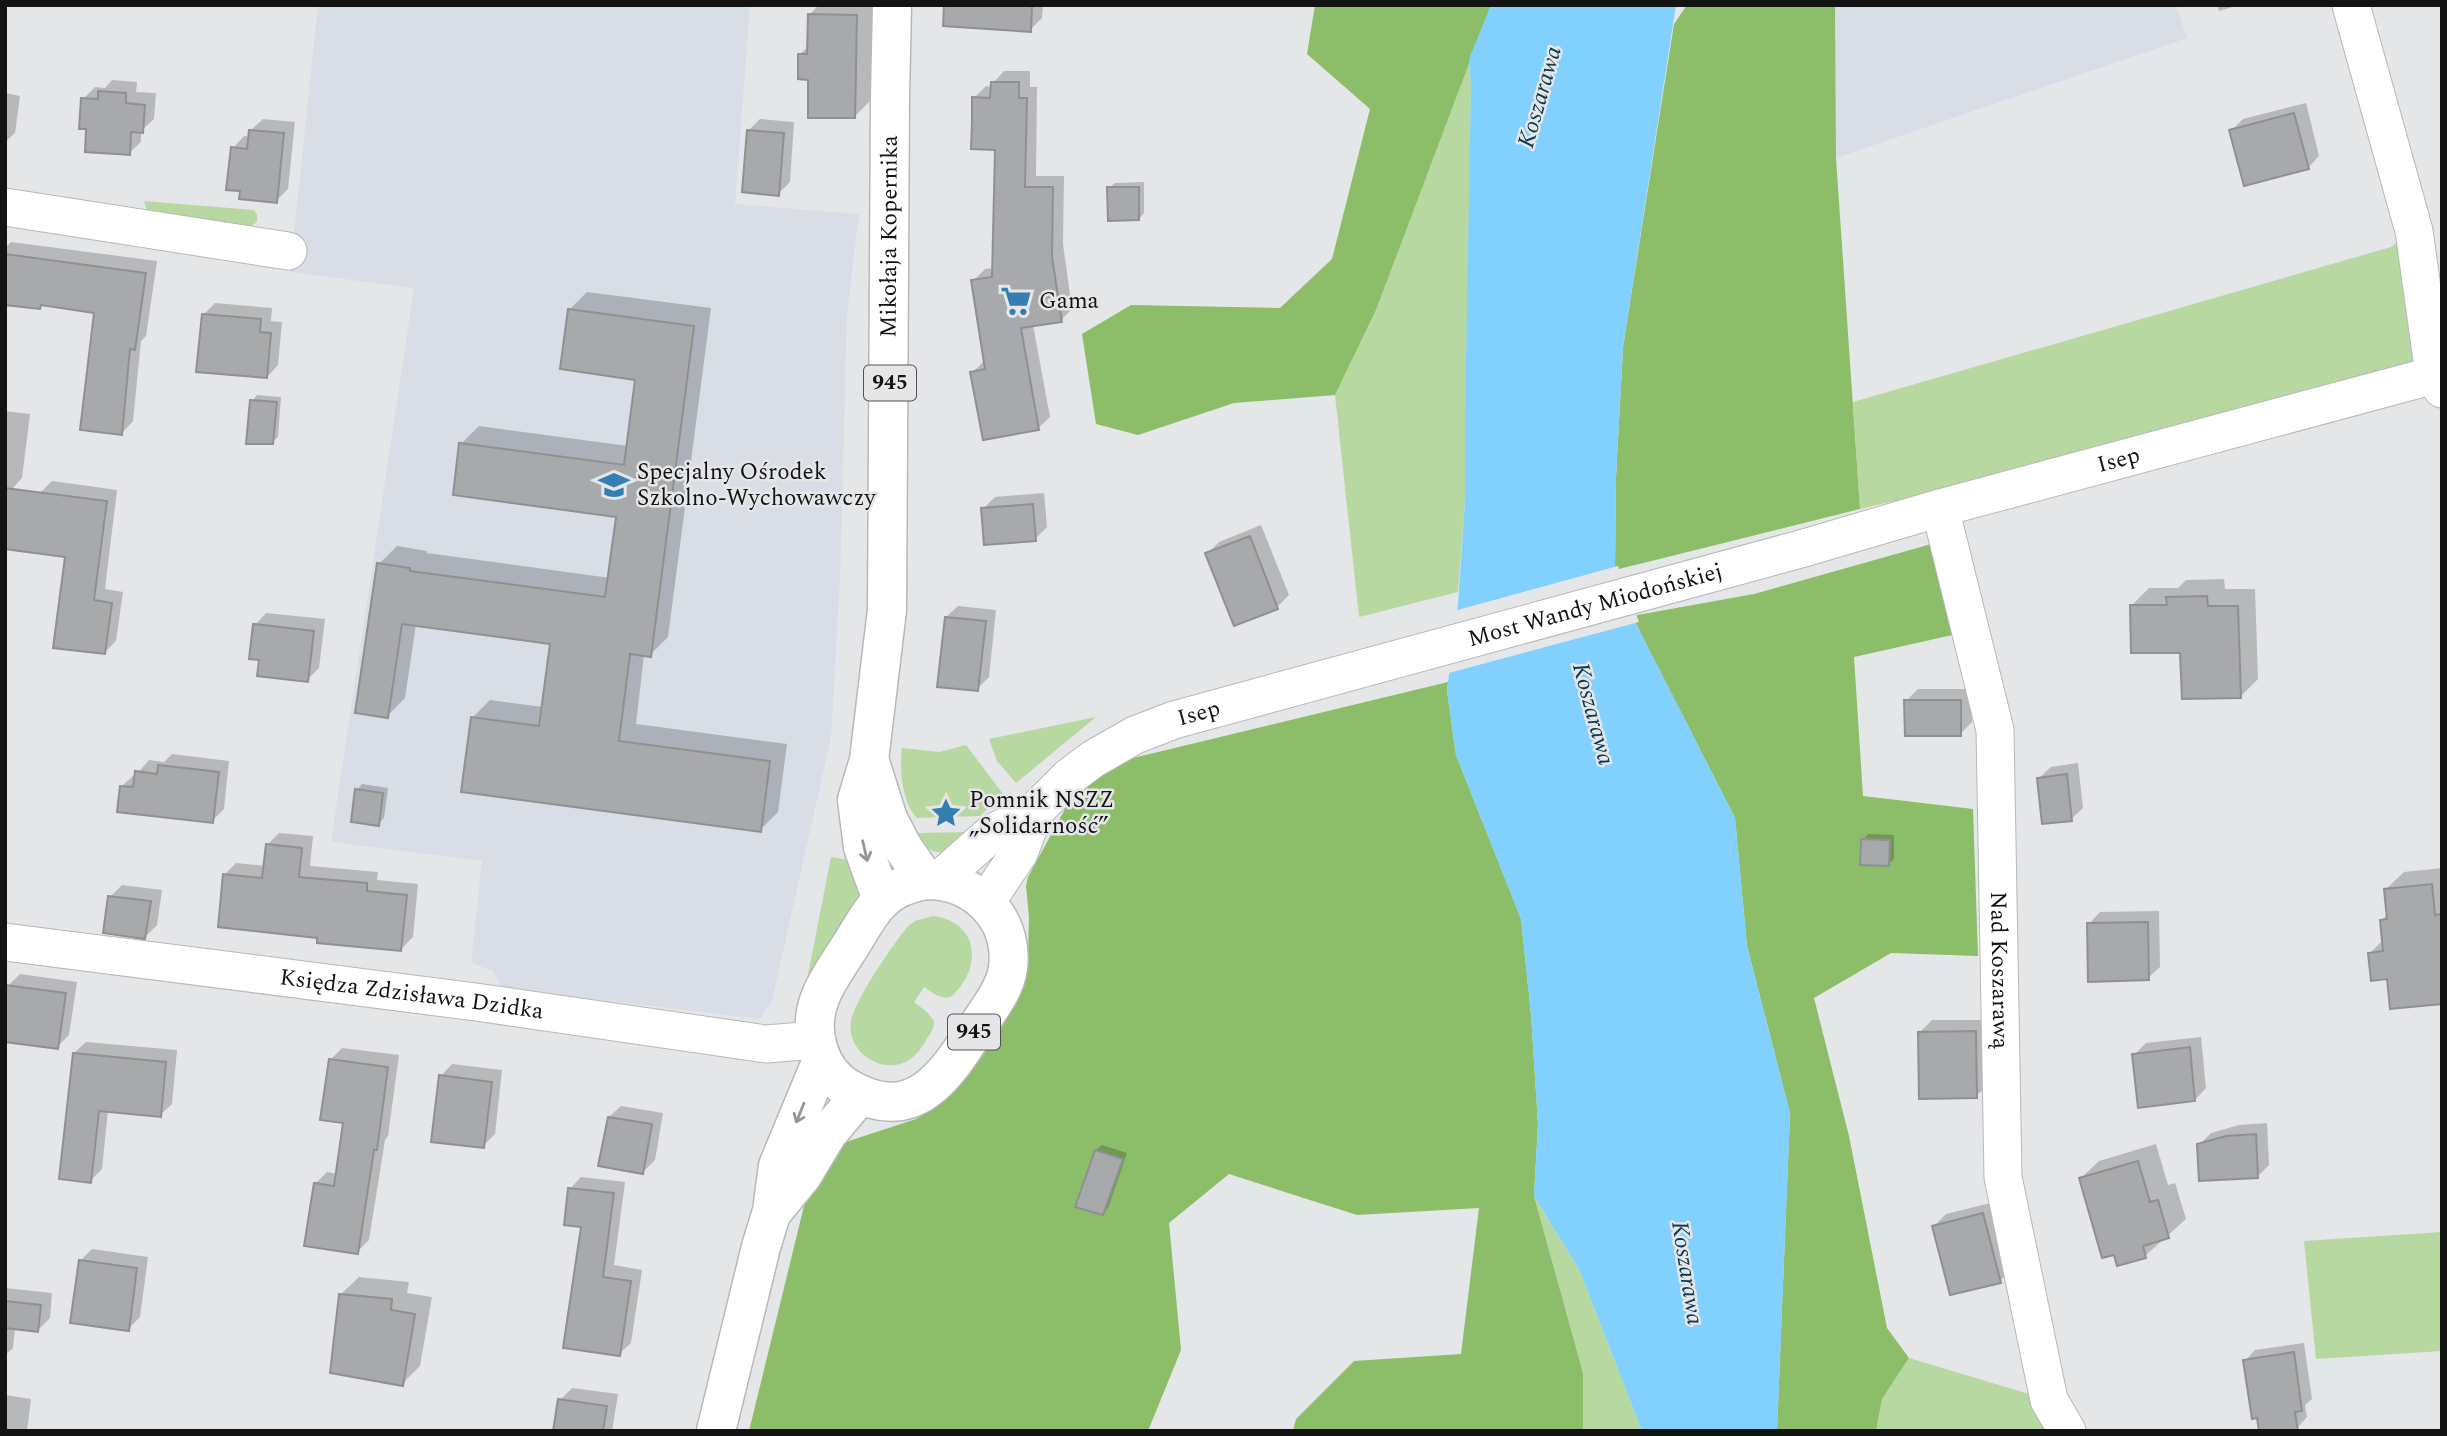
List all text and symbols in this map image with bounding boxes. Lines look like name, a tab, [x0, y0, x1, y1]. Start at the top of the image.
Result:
water label: Koszarawa	[1508, 42, 1572, 152]
street label: Mikołaja Kopernika	[871, 135, 907, 338]
supermarket icon: Gama	[999, 284, 1033, 318]
place label: Gama	[1039, 284, 1099, 319]
road number: 945	[864, 366, 916, 400]
street label: Isep	[2093, 438, 2144, 483]
place label: Specjalny Ośrodek Szkolno-Wychowawczy	[637, 455, 876, 516]
school or university icon: Specjalny Ośrodek Szkolno-Wychowawczy	[597, 468, 631, 502]
street label: Most Wandy Miodońskiej	[1464, 554, 1727, 657]
water label: Koszarawa	[1562, 659, 1624, 769]
street label: Isep	[1173, 691, 1224, 736]
place label: Pomnik NSZZ „Solidarność”	[969, 783, 1114, 844]
place icon: Pomnik NSZZ „Solidarność”	[929, 796, 963, 830]
one-way arrow	[859, 839, 872, 862]
street label: Nad Koszarawą	[1980, 891, 2018, 1049]
street label: Księdza Zdzisława Dzidka	[278, 960, 546, 1029]
road number: 945	[948, 1014, 1000, 1050]
one-way arrow	[793, 1102, 806, 1124]
water label: Koszarawa	[1661, 1219, 1713, 1327]

